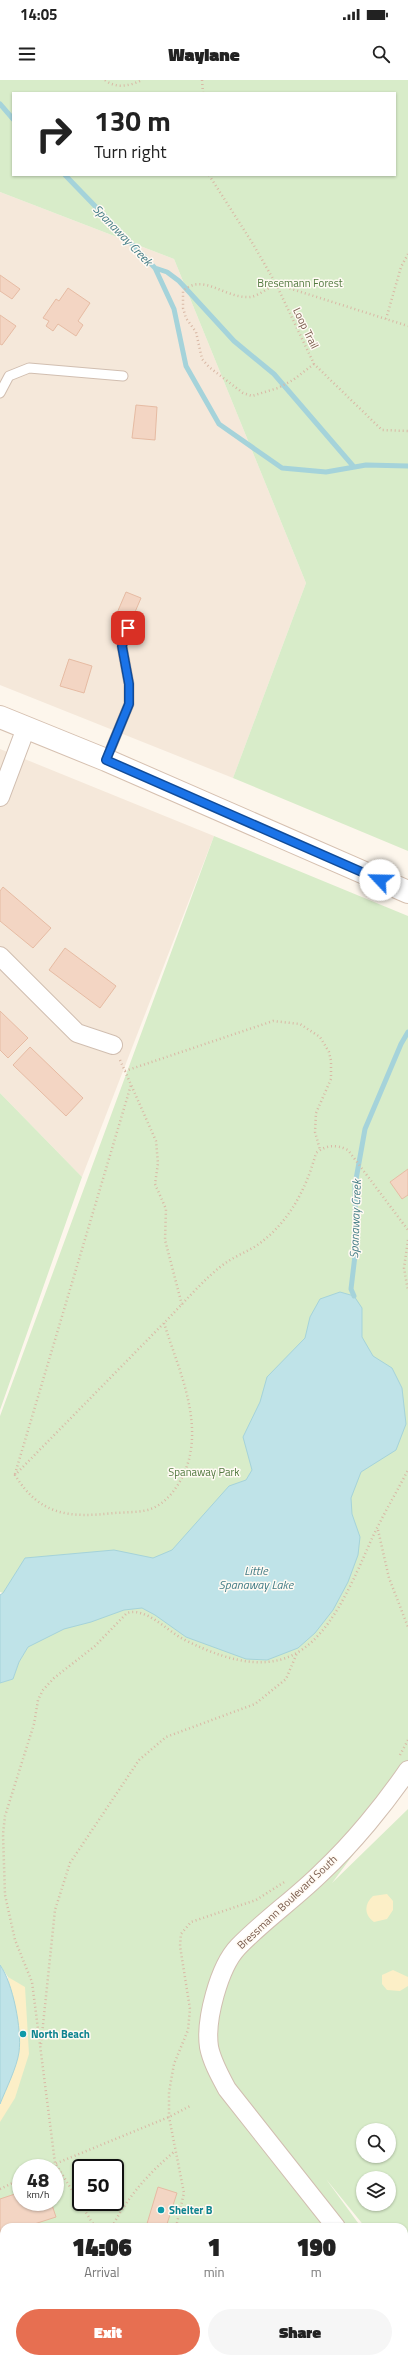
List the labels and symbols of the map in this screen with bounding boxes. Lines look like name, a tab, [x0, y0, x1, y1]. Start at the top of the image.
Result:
water label: Spanaway Creek	[89, 200, 158, 271]
park label: Bresemann Forest	[257, 275, 343, 291]
street label: Loop Trail	[289, 305, 323, 351]
pin	[111, 611, 145, 645]
position arrow	[359, 859, 401, 901]
water label: Spanaway Creek	[344, 1178, 366, 1259]
park label: Spanaway Park	[168, 1464, 240, 1480]
water label: Little Spanaway Lake	[219, 1561, 295, 1594]
street label: Bressmann Boulevard South	[233, 1851, 341, 1953]
place label: North Beach	[31, 2026, 90, 2042]
marker: North Beach	[18, 2029, 28, 2039]
speed limit sign: 50	[72, 2159, 124, 2211]
place label: Shelter B	[169, 2202, 213, 2218]
marker: Shelter B	[156, 2205, 166, 2215]

